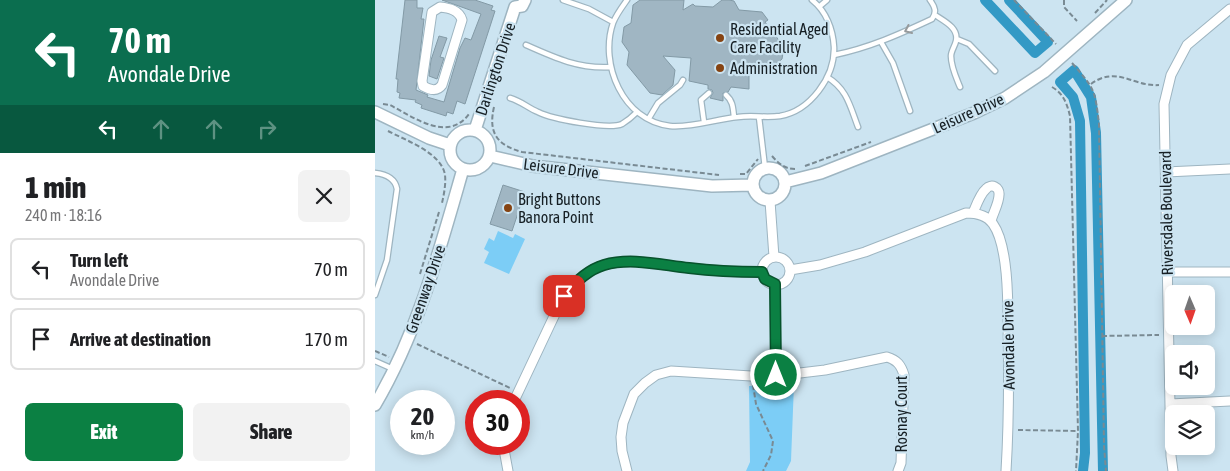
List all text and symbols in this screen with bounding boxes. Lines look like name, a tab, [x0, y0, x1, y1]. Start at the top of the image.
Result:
icon: left	[25, 20, 90, 85]
text: 70 m	[108, 20, 171, 60]
street label: Darlington Drive	[472, 20, 519, 118]
place label: Residential Aged Care Facility	[730, 20, 829, 57]
one-way arrow	[904, 24, 913, 35]
marker: Residential Aged Care Facility	[714, 32, 726, 44]
place label: Administration	[730, 59, 818, 77]
text: Avondale Drive	[108, 61, 231, 87]
marker: Administration	[714, 62, 726, 74]
street label: Leisure Drive	[930, 89, 1006, 137]
icon: left	[94, 115, 122, 143]
icon: ahead	[147, 115, 175, 143]
icon: ahead	[200, 115, 228, 143]
icon: right	[253, 115, 281, 143]
street label: Riversdale Boulevard	[1156, 151, 1176, 275]
street label: Leisure Drive	[522, 154, 600, 182]
text: 1 min	[25, 170, 86, 204]
button: close	[298, 170, 350, 222]
place label: Bright Buttons Banora Point	[518, 190, 601, 226]
marker: Bright Buttons Banora Point	[502, 202, 514, 214]
text: 240 m · 18:16	[25, 206, 102, 224]
street label: Greenway Drive	[401, 243, 449, 336]
text: Turn left	[70, 249, 128, 271]
icon: left	[27, 255, 55, 283]
text: 70 m	[314, 258, 348, 280]
text: Avondale Drive	[70, 271, 159, 289]
pin	[543, 275, 585, 317]
icon: arrive	[550, 282, 578, 310]
north arrow	[1165, 285, 1215, 335]
map controls	[1165, 285, 1215, 455]
street label: Avondale Drive	[998, 300, 1018, 390]
icon: arrive	[27, 325, 55, 353]
text: Arrive at destination	[70, 328, 211, 350]
text: 170 m	[305, 328, 348, 350]
button: sound	[1165, 345, 1215, 395]
position arrow	[749, 348, 801, 400]
street label: Rosnay Court	[892, 375, 911, 452]
speed limit sign: 30	[465, 390, 530, 455]
text: 20	[411, 402, 434, 430]
button: Exit	[25, 403, 183, 461]
button: Share	[193, 403, 350, 461]
button: layers	[1165, 405, 1215, 455]
text: km/h	[411, 428, 434, 442]

